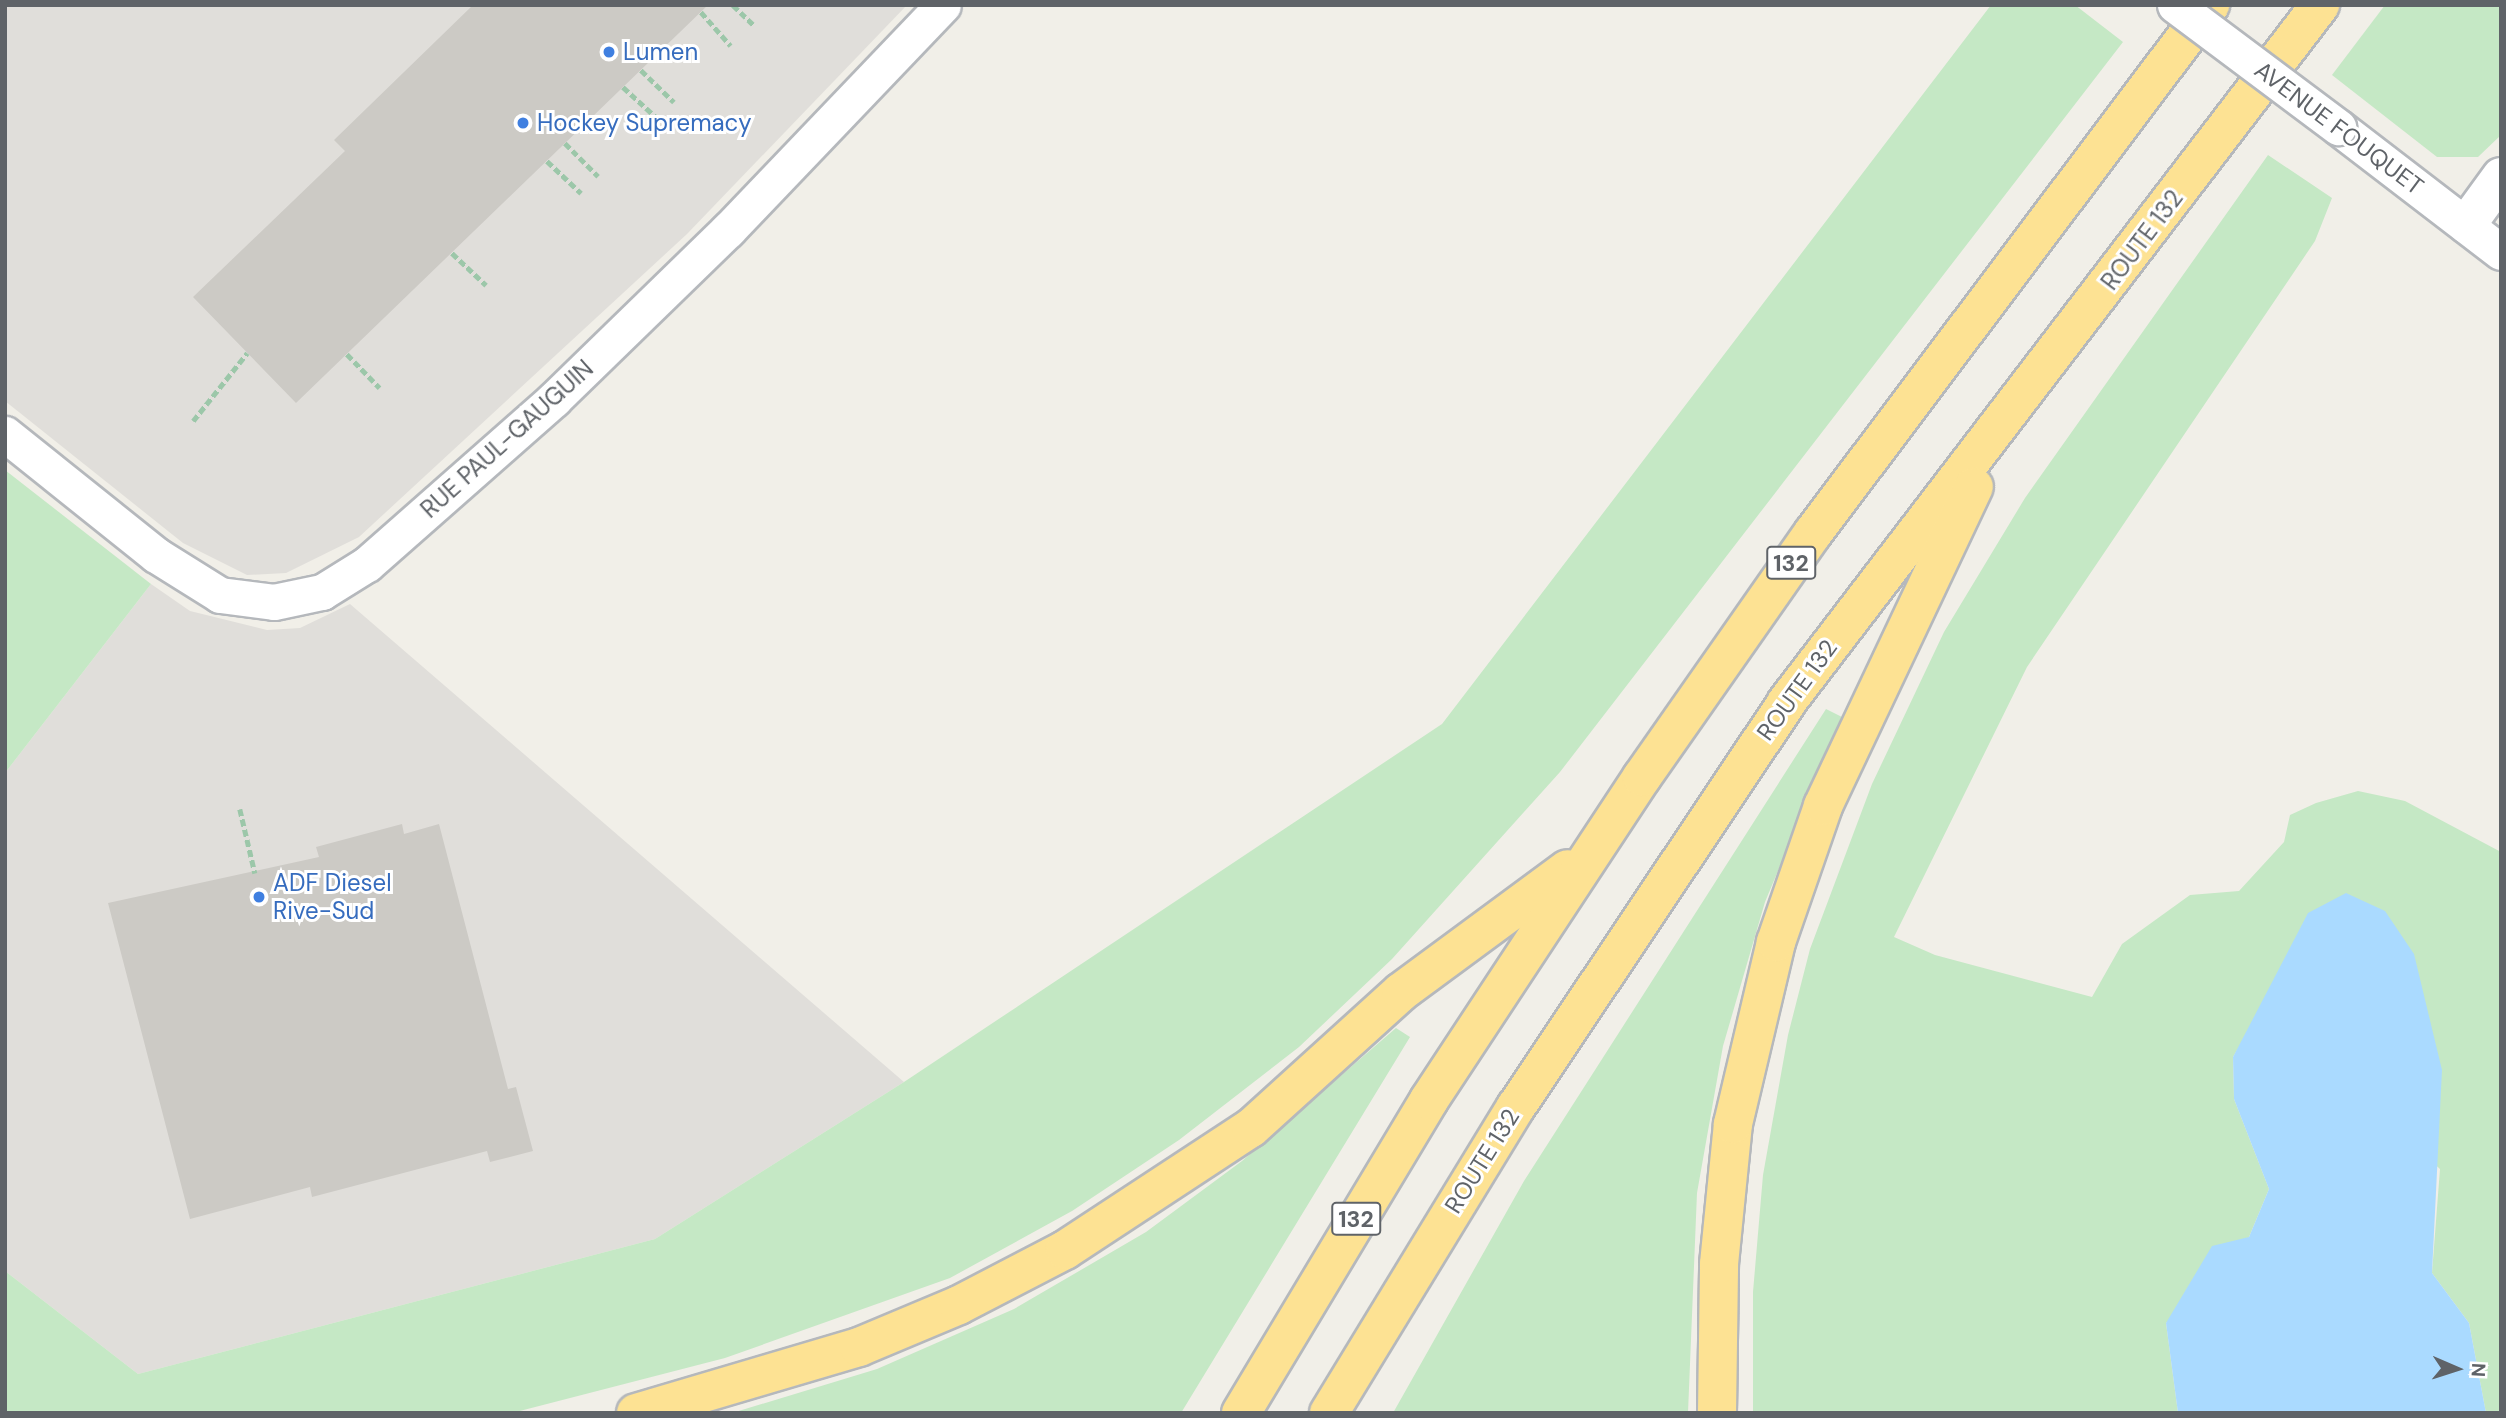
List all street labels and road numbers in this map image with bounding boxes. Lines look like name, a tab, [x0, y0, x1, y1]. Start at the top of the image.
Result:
street label: AVENUE FOUQUET	[2249, 55, 2429, 201]
street label: ROUTE 132	[2095, 184, 2189, 296]
street label: RUE PAUL-GAUGUIN	[415, 354, 599, 524]
road number: 132	[1765, 544, 1817, 582]
street label: ROUTE 132	[1751, 634, 1843, 746]
street label: ROUTE 132	[1439, 1104, 1525, 1218]
road number: 132	[1330, 1200, 1382, 1238]

